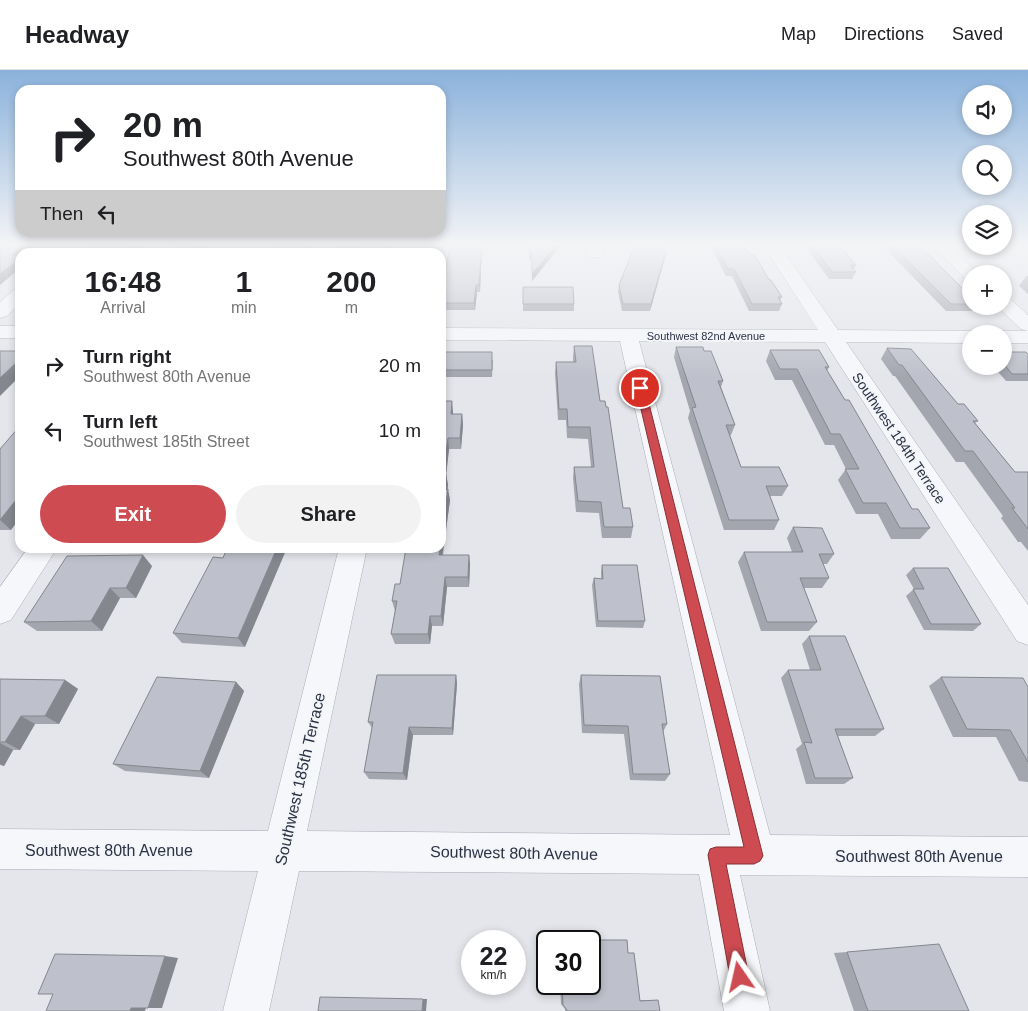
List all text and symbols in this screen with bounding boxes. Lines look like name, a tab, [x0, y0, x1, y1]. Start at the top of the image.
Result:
text: Headway	[25, 21, 129, 48]
text: Map	[781, 24, 816, 44]
text: Directions	[844, 24, 924, 44]
text: Saved	[952, 24, 1003, 44]
map controls	[962, 85, 1012, 375]
button: sound	[962, 85, 1012, 135]
icon: right	[40, 105, 105, 170]
text: 20 m	[123, 105, 203, 144]
button: search	[962, 145, 1012, 195]
text: Southwest 80th Avenue	[123, 146, 354, 171]
icon: left	[93, 200, 121, 228]
text: Then	[40, 203, 83, 224]
button: layers	[962, 205, 1012, 255]
text: 16:48	[85, 265, 161, 298]
text: 1	[235, 265, 252, 298]
text: 200	[326, 265, 376, 298]
button: +	[962, 265, 1012, 315]
text: Arrival	[100, 299, 146, 316]
text: min	[231, 299, 257, 316]
text: m	[345, 299, 358, 316]
button: −	[962, 325, 1012, 375]
street label: Southwest 82nd Avenue	[647, 330, 765, 342]
text: Turn right	[83, 346, 171, 367]
icon: right	[40, 352, 68, 380]
text: 20 m	[379, 355, 421, 376]
pin	[619, 367, 661, 409]
text: Southwest 80th Avenue	[83, 368, 251, 385]
street label: Southwest 184th Terrace	[849, 369, 949, 507]
icon: arrive	[626, 374, 654, 402]
text: Turn left	[83, 411, 158, 432]
icon: left	[40, 417, 68, 445]
text: 10 m	[379, 420, 421, 441]
text: Southwest 185th Street	[83, 433, 249, 450]
button: Exit	[40, 485, 226, 543]
button: Share	[236, 485, 421, 543]
street label: Southwest 185th Terrace	[272, 691, 328, 867]
street label: Southwest 80th Avenue	[25, 842, 193, 859]
street label: Southwest 80th Avenue	[430, 843, 598, 863]
street label: Southwest 80th Avenue	[835, 848, 1003, 865]
speed limit sign: 30	[536, 930, 601, 995]
text: 22	[480, 942, 507, 970]
position arrow	[713, 950, 765, 1002]
text: km/h	[480, 968, 507, 982]

